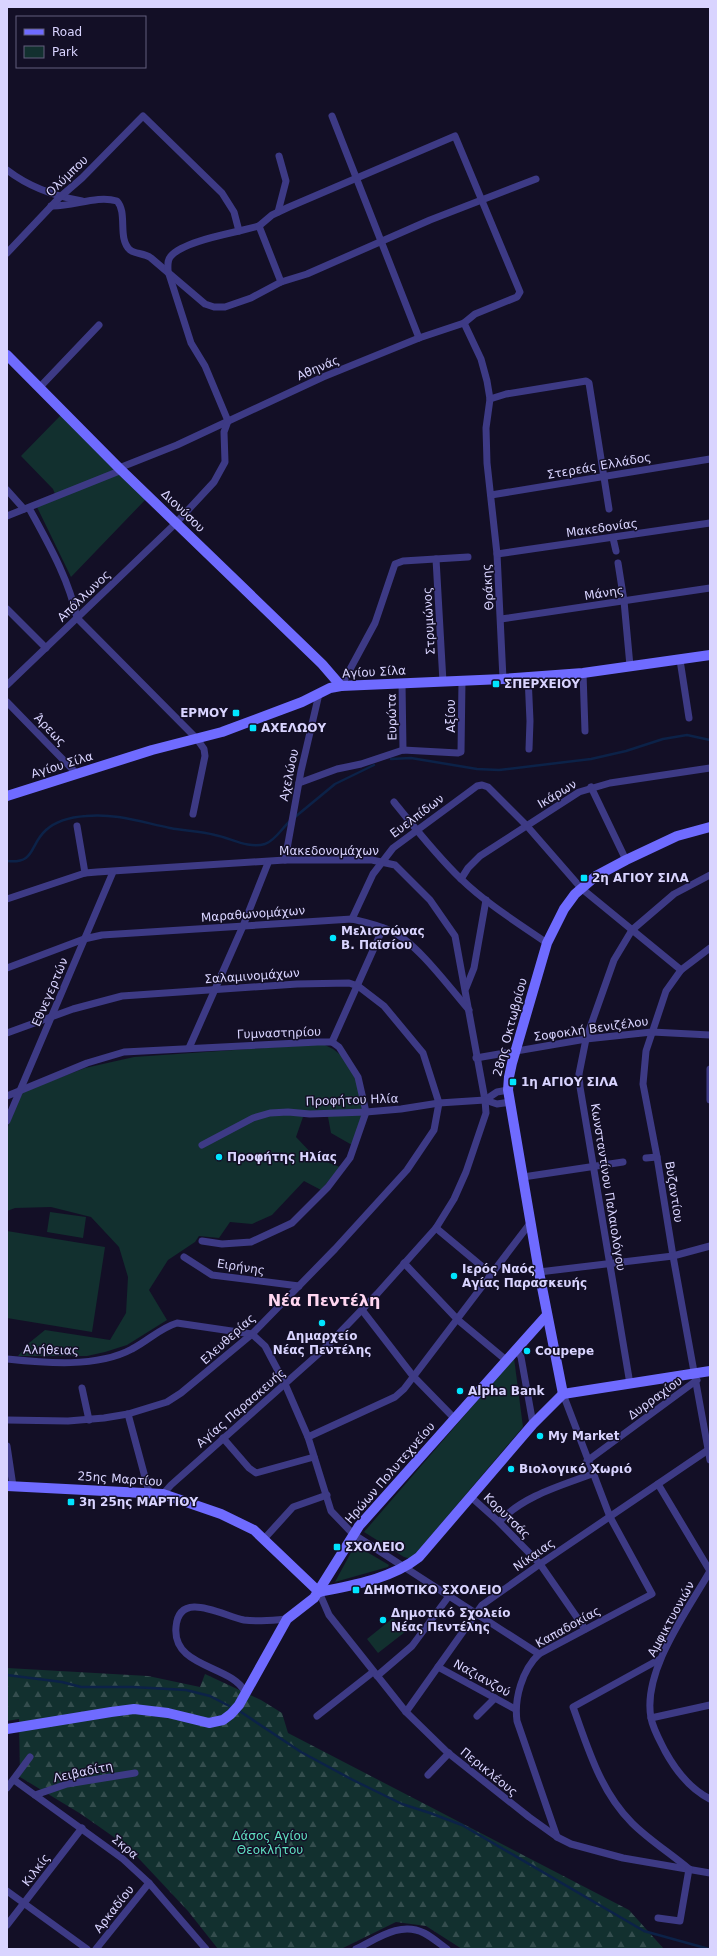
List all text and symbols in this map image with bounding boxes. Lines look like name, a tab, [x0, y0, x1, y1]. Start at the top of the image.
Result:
legend	[16, 16, 146, 68]
text: Road	[52, 25, 82, 39]
text: Park	[52, 45, 78, 59]
street label: Ολύμπου	[43, 153, 91, 199]
street label: Αθηνάς	[295, 353, 341, 383]
street label: Στερεάς Ελλάδος	[546, 450, 652, 482]
street label: Διονύσου	[158, 487, 208, 535]
street label: Μακεδονίας	[565, 516, 639, 540]
street label: Θράκης	[479, 563, 497, 611]
street label: Απόλλωνος	[55, 567, 113, 625]
street label: Μάνης	[583, 583, 625, 603]
street label: Στρυμώνος	[420, 587, 438, 655]
street label: Αγίου Σίλα	[342, 663, 406, 681]
place label: ΣΠΕΡΧΕΙΟΥ	[504, 677, 580, 691]
marker: ΣΠΕΡΧΕΙΟΥ	[491, 679, 501, 689]
street label: Ευρώτα	[385, 693, 399, 741]
street label: Αξίου	[444, 699, 458, 733]
place label: ΕΡΜΟΥ	[180, 706, 228, 720]
marker: ΕΡΜΟΥ	[231, 708, 241, 718]
street label: Άρεως	[31, 711, 69, 749]
place label: ΑΧΕΛΩΟΥ	[261, 721, 326, 735]
marker: ΑΧΕΛΩΟΥ	[248, 723, 258, 733]
street label: Αχελώου	[277, 748, 301, 802]
street label: Αγίου Σίλα	[29, 749, 95, 781]
street label: Ικάρων	[535, 777, 579, 811]
street label: Ευελπίδων	[387, 791, 447, 841]
street label: Μακεδονομάχων	[279, 844, 379, 858]
place label: 2η ΑΓΙΟΥ ΣΙΛΑ	[592, 871, 689, 885]
marker: 2η ΑΓΙΟΥ ΣΙΛΑ	[579, 873, 589, 883]
street label: Μαραθωνομάχων	[200, 903, 306, 925]
place label: Μελισσώνας B. Παϊσίου	[341, 924, 425, 952]
marker: Μελισσώνας B. Παϊσίου	[328, 933, 338, 943]
street label: Εθνεγερτών	[29, 955, 71, 1028]
street label: Σαλαμινομάχων	[204, 966, 300, 986]
street label: 28ης Οκτωβρίου	[490, 976, 530, 1078]
street label: Σοφοκλή Βενιζέλου	[533, 1014, 649, 1044]
street label: Γυμναστηρίου	[237, 1025, 321, 1041]
place label: 1η ΑΓΙΟΥ ΣΙΛΑ	[521, 1075, 618, 1089]
marker: 1η ΑΓΙΟΥ ΣΙΛΑ	[508, 1077, 518, 1087]
street label: Προφήτου Ηλία	[305, 1091, 399, 1109]
street label: Κωνσταντίνου Παλαιολόγου	[588, 1102, 628, 1272]
place label: Προφήτης Ηλίας	[227, 1150, 337, 1164]
marker: Προφήτης Ηλίας	[214, 1152, 224, 1162]
street label: Βυζαντίου	[662, 1160, 686, 1224]
street label: Ειρήνης	[216, 1256, 266, 1278]
place label: Ιερός Ναός Αγίας Παρασκευής	[462, 1262, 587, 1290]
marker: Ιερός Ναός Αγίας Παρασκευής	[449, 1271, 459, 1281]
district label: Νέα Πεντέλη	[268, 1291, 380, 1310]
street label: Ελευθερίας	[198, 1311, 258, 1367]
marker: Δημαρχείο Νέας Πεντέλης	[317, 1318, 327, 1328]
place label: Δημαρχείο Νέας Πεντέλης	[273, 1329, 371, 1357]
street label: Αλήθειας	[23, 1343, 79, 1357]
place label: Coupepe	[535, 1344, 594, 1358]
marker: Coupepe	[522, 1346, 532, 1356]
street label: Αγίας Παρασκευής	[194, 1366, 288, 1450]
street label: Δυρραχίου	[625, 1374, 685, 1422]
place label: Alpha Bank	[468, 1384, 546, 1398]
marker: Alpha Bank	[455, 1386, 465, 1396]
street label: Ηρώων Πολυτεχνείου	[342, 1419, 438, 1527]
place label: My Market	[548, 1429, 620, 1443]
marker: My Market	[535, 1431, 545, 1441]
place label: Βιολογικό Χωριό	[519, 1462, 632, 1476]
marker: Βιολογικό Χωριό	[506, 1464, 516, 1474]
street label: 25ης Μαρτίου	[77, 1469, 163, 1489]
street label: Κορυτσάς	[481, 1490, 533, 1542]
place label: 3η 25ης ΜΑΡΤΙΟΥ	[79, 1495, 198, 1509]
marker: 3η 25ης ΜΑΡΤΙΟΥ	[66, 1497, 76, 1507]
street label: Νίκαιας	[511, 1536, 557, 1574]
place label: ΣΧΟΛΕΙΟ	[345, 1540, 405, 1554]
marker: ΣΧΟΛΕΙΟ	[332, 1542, 342, 1552]
street label: Αμφικτυονιών	[645, 1579, 698, 1659]
place label: ΔΗΜΟΤΙΚΟ ΣΧΟΛΕΙΟ	[364, 1583, 502, 1597]
marker: ΔΗΜΟΤΙΚΟ ΣΧΟΛΕΙΟ	[351, 1585, 361, 1595]
street label: Καπαδοκίας	[533, 1604, 603, 1650]
place label: Δημοτικό Σχολείο Νέας Πεντέλης	[391, 1606, 511, 1634]
marker: Δημοτικό Σχολείο Νέας Πεντέλης	[378, 1615, 388, 1625]
street label: Ναζιανζού	[451, 1657, 513, 1699]
street label: Περικλέους	[458, 1745, 520, 1799]
street label: Λειβαδίτη	[52, 1759, 114, 1785]
park label: Δάσος Αγίου Θεοκλήτου	[232, 1829, 308, 1857]
street label: Σκρα	[109, 1832, 141, 1862]
street label: Κιλκίς	[19, 1851, 53, 1889]
street label: Αρκαδίου	[91, 1882, 137, 1936]

